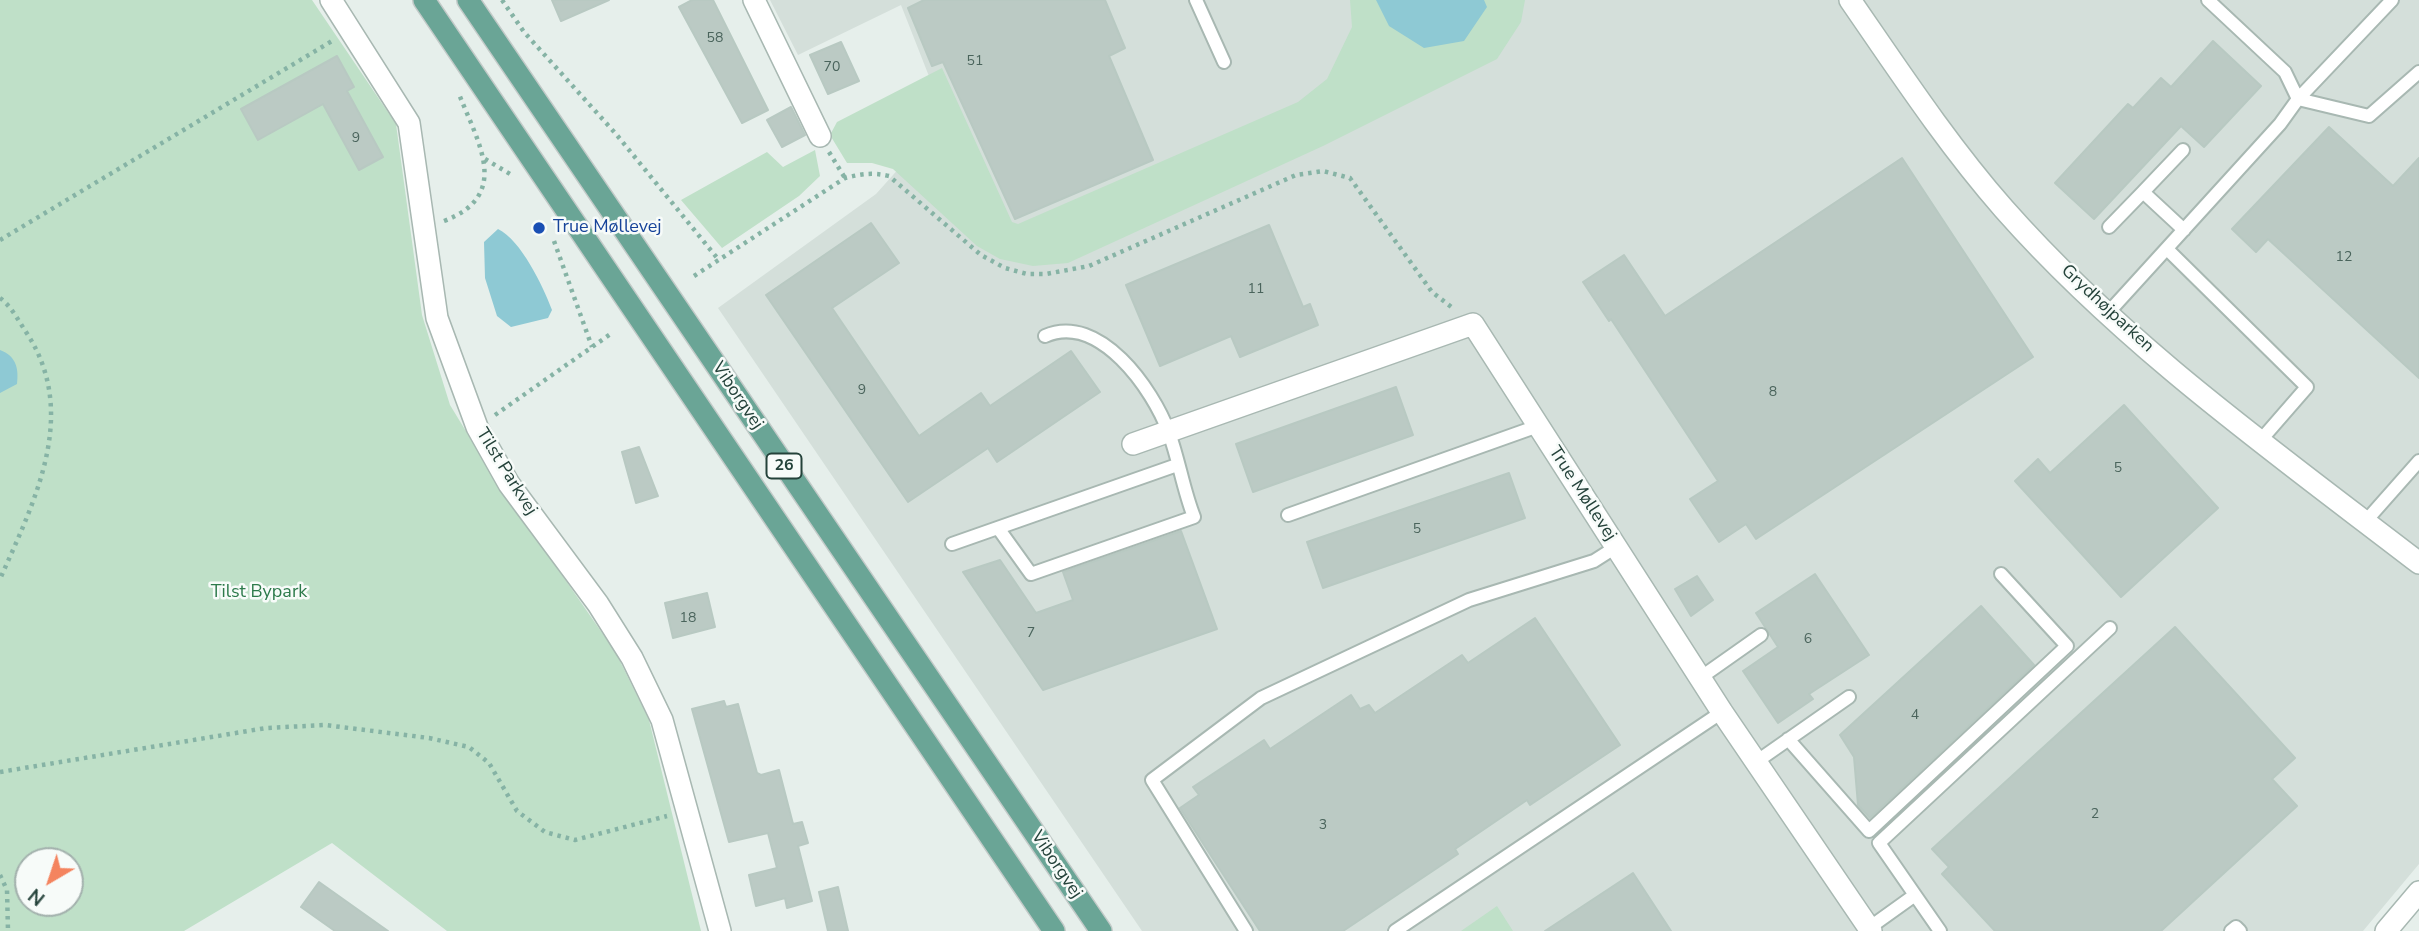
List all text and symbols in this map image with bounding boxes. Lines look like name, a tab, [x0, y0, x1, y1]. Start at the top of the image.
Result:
house number: 58	[707, 31, 723, 47]
house number: 51	[967, 54, 983, 70]
house number: 70	[824, 60, 840, 76]
house number: 9	[352, 131, 360, 147]
place label: True Møllevej	[553, 217, 662, 239]
marker: True Møllevej	[531, 220, 547, 236]
house number: 12	[2336, 250, 2352, 266]
street label: Grydhøjparken	[2056, 260, 2158, 358]
house number: 11	[1248, 282, 1264, 298]
street label: Viborgvej	[707, 358, 767, 434]
house number: 9	[858, 383, 866, 399]
house number: 8	[1769, 385, 1777, 401]
street label: Tilst Parkvej	[471, 425, 541, 519]
street label: True Møllevej	[1543, 443, 1621, 545]
road number: 26	[766, 453, 802, 478]
house number: 5	[2114, 461, 2122, 477]
house number: 5	[1413, 522, 1421, 538]
park label: Tilst Bypark	[211, 582, 307, 604]
house number: 18	[680, 611, 696, 627]
house number: 7	[1027, 626, 1035, 642]
house number: 6	[1804, 632, 1812, 648]
house number: 4	[1911, 708, 1919, 724]
house number: 2	[2091, 807, 2099, 823]
house number: 3	[1319, 818, 1327, 834]
street label: Viborgvej	[1026, 827, 1086, 903]
north arrow	[14, 847, 84, 917]
text: N	[23, 882, 51, 911]

